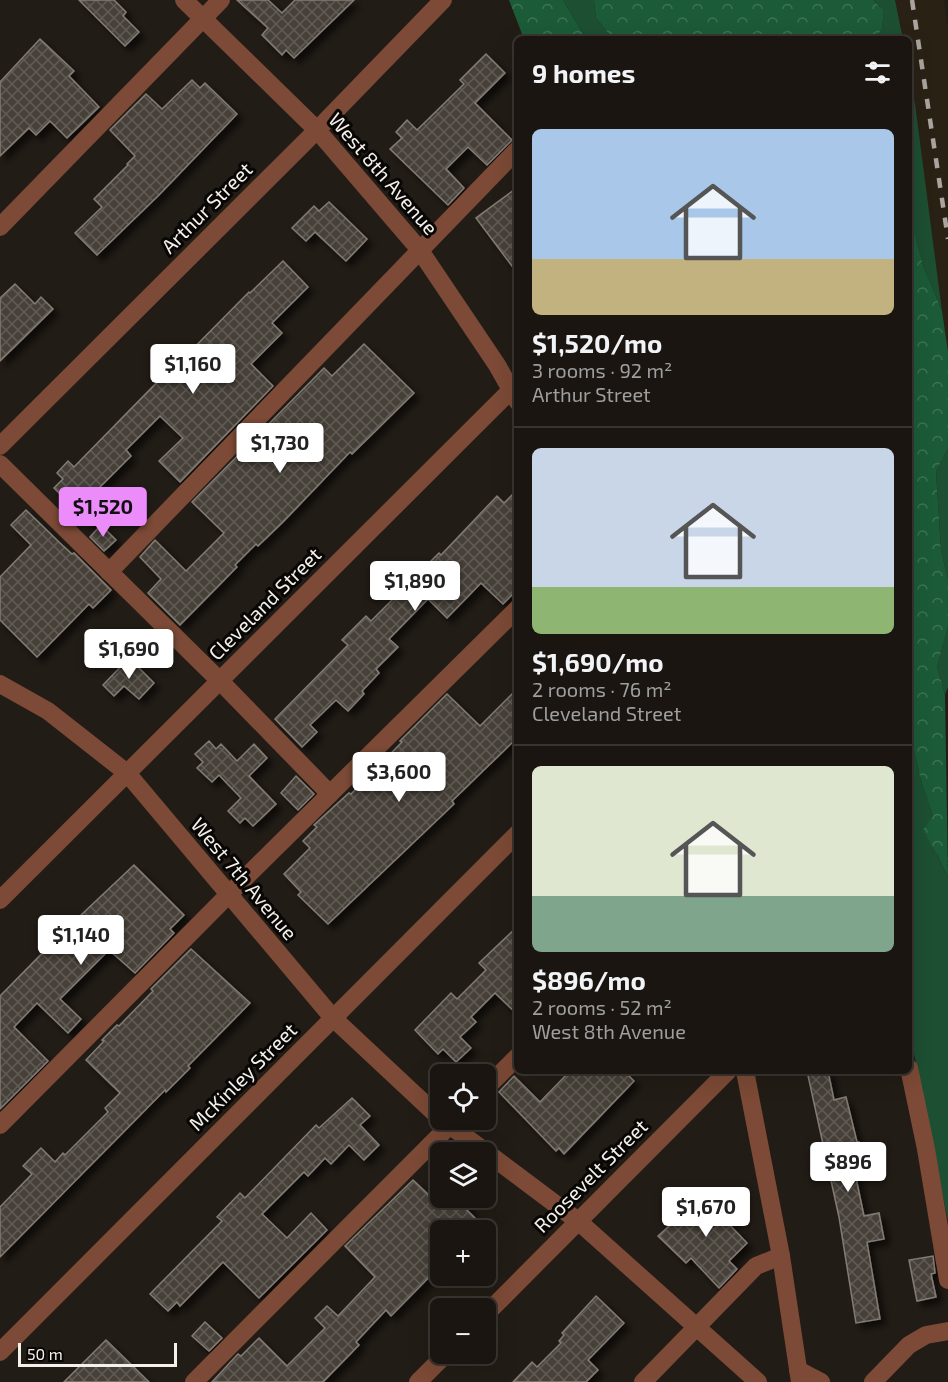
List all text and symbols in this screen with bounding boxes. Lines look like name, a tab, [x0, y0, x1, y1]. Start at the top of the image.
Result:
icon: filters	[861, 56, 894, 89]
text: 9 homes	[532, 57, 635, 88]
street label: West 8th Avenue	[324, 107, 443, 239]
street label: Arthur Street	[156, 157, 257, 258]
icon: home	[659, 168, 767, 276]
text: $1,520/mo	[532, 327, 662, 358]
pin: $1,160	[144, 344, 242, 395]
text: $1,160	[164, 351, 222, 375]
text: 3 rooms · 92 m²	[532, 358, 672, 382]
text: Arthur Street	[532, 382, 651, 406]
pin: $1,730	[231, 423, 329, 474]
text: $1,730	[251, 430, 309, 454]
pin: $1,520	[54, 487, 152, 538]
icon: home	[659, 487, 767, 595]
text: $1,520	[73, 494, 133, 518]
street label: Cleveland Street	[203, 542, 326, 665]
pin: $1,890	[366, 561, 464, 612]
text: $1,890	[384, 568, 446, 592]
pin: $1,690	[80, 629, 178, 680]
text: $1,690	[98, 636, 160, 660]
text: $1,690/mo	[532, 646, 663, 677]
text: 2 rooms · 76 m²	[532, 677, 671, 701]
text: Cleveland Street	[532, 701, 681, 725]
pin: $3,600	[350, 752, 448, 803]
text: $3,600	[367, 759, 431, 783]
icon: home	[659, 805, 767, 913]
street label: West 7th Avenue	[187, 812, 303, 944]
pin: $1,140	[32, 915, 130, 966]
text: $1,140	[52, 922, 110, 946]
text: $896/mo	[532, 964, 646, 995]
text: 2 rooms · 52 m²	[532, 995, 672, 1019]
street label: McKinley Street	[183, 1017, 301, 1135]
text: West 8th Avenue	[532, 1019, 686, 1043]
map controls	[430, 1064, 496, 1364]
button: locate	[430, 1064, 496, 1130]
street label: Roosevelt Street	[529, 1113, 652, 1237]
button: layers	[430, 1142, 496, 1208]
pin: $896	[812, 1142, 884, 1193]
text: $896	[824, 1149, 872, 1173]
pin: $1,670	[657, 1187, 755, 1238]
text: $1,670	[676, 1194, 736, 1218]
button: +	[430, 1220, 496, 1286]
button: −	[430, 1298, 496, 1364]
scale bar	[18, 1340, 177, 1368]
text: 50 m	[27, 1344, 63, 1363]

